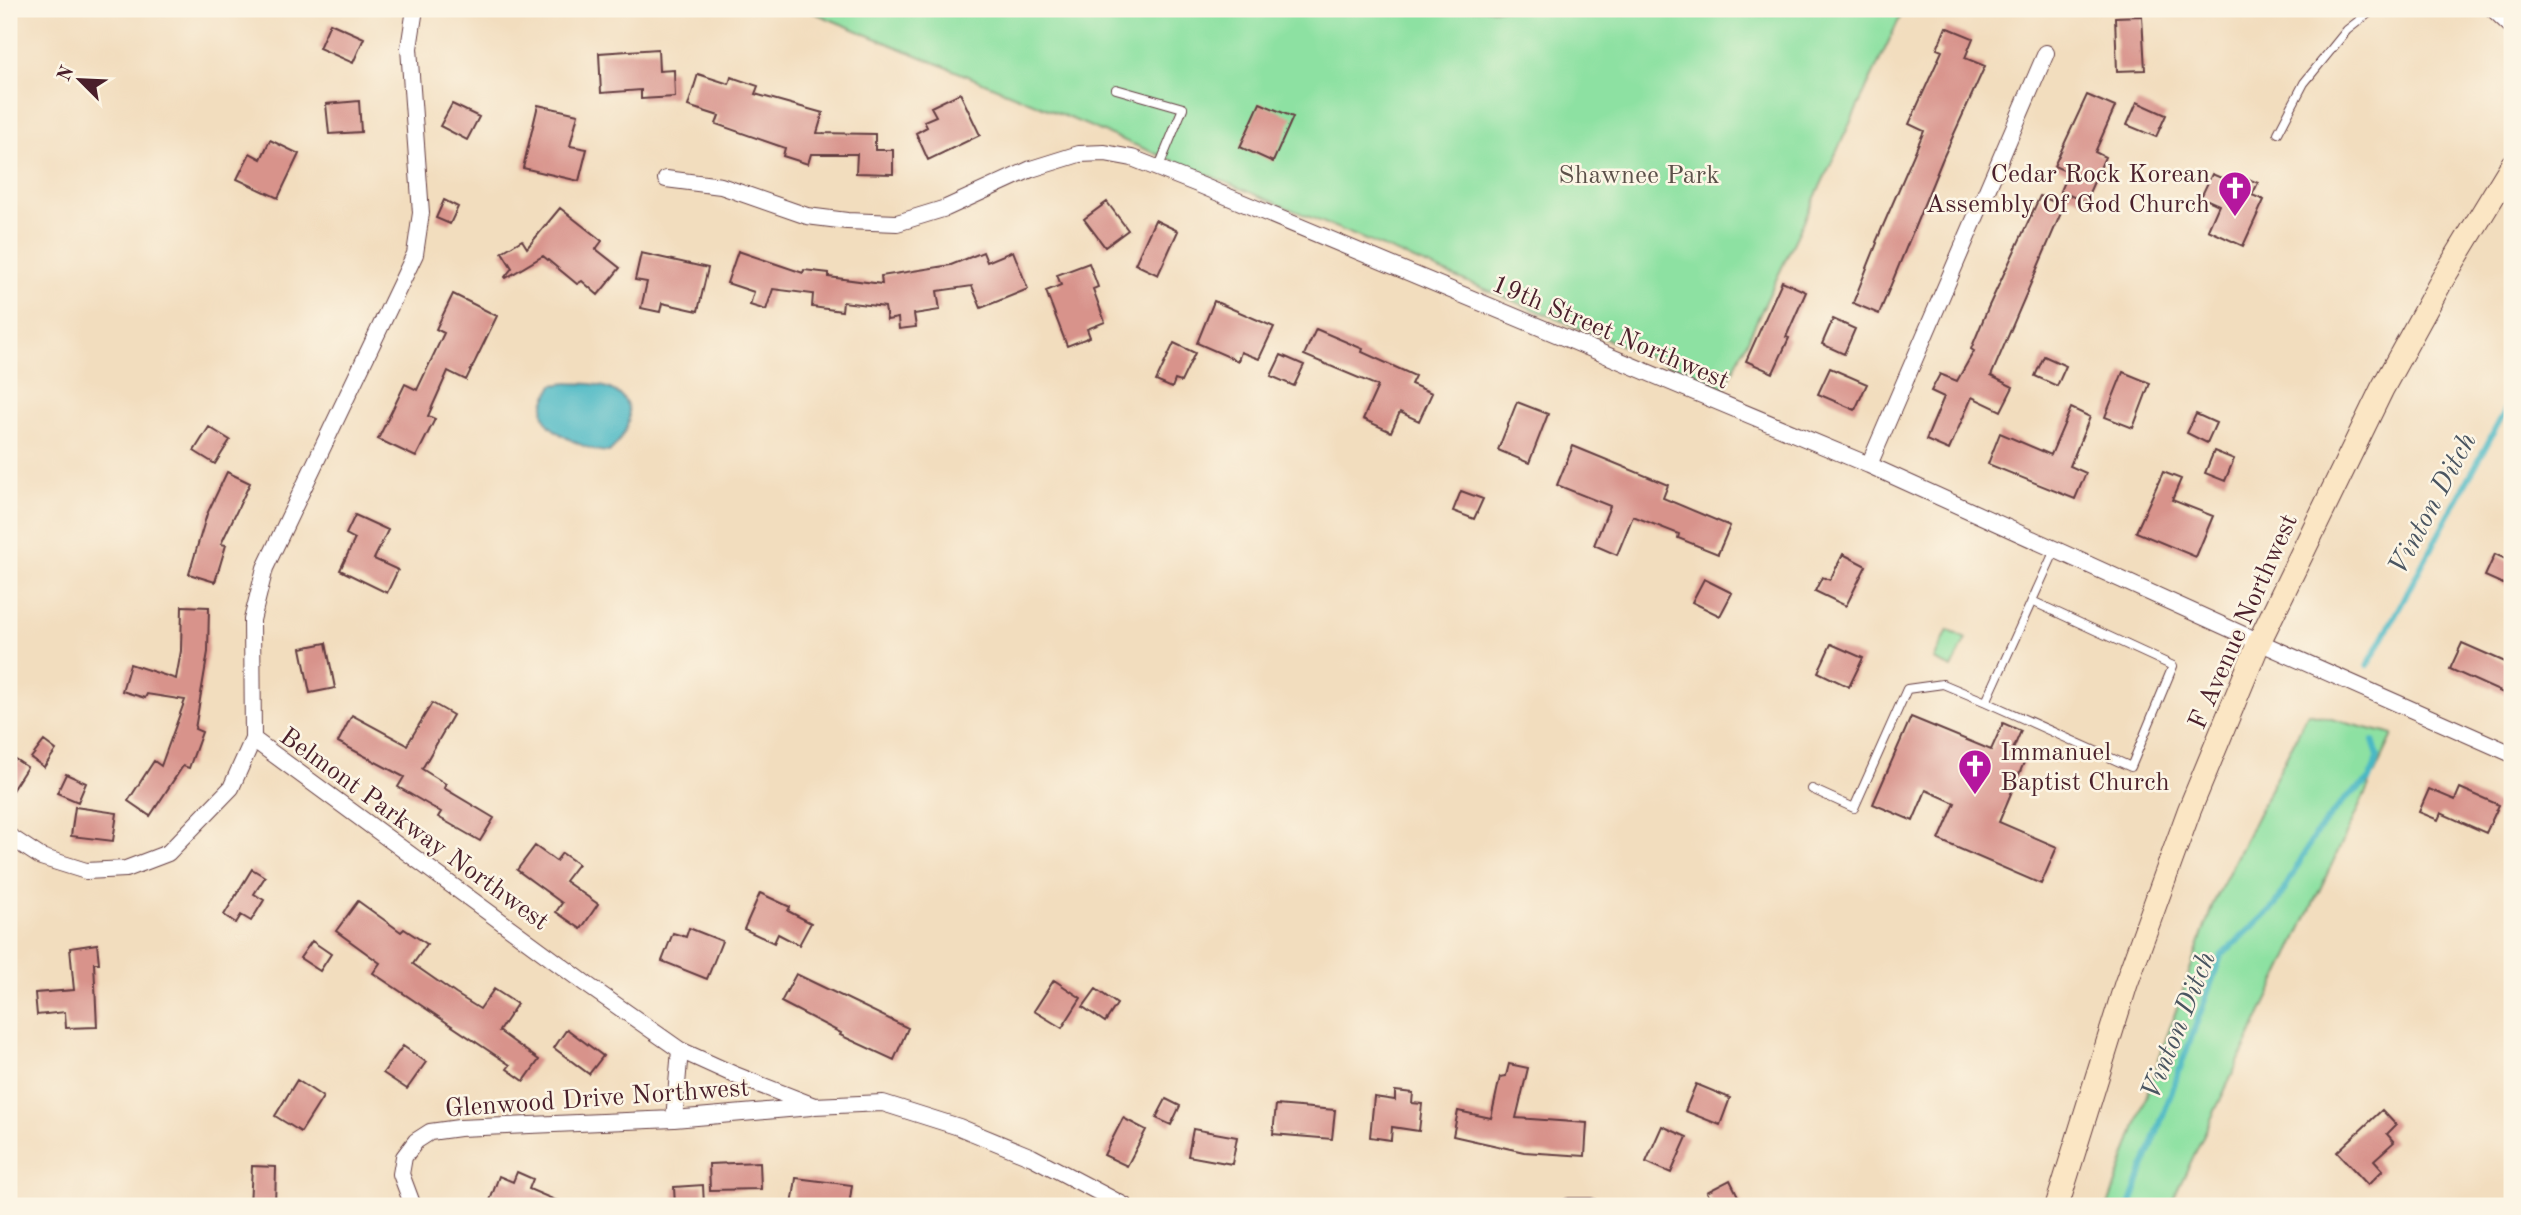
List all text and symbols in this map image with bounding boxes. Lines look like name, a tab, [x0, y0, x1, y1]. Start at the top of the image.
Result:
north arrow	[46, 46, 116, 116]
text: N	[55, 63, 79, 85]
place label: Cedar Rock Korean Assembly Of God Church	[1925, 162, 2210, 218]
park label: Shawnee Park	[1558, 163, 1720, 189]
church icon: Cedar Rock Korean Assembly Of God Church	[2216, 169, 2254, 218]
street label: 19th Street Northwest	[1488, 271, 1733, 395]
water label: Vinton Ditch	[2384, 429, 2483, 580]
street label: F Avenue Northwest	[2185, 510, 2303, 733]
street label: Belmont Parkway Northwest	[275, 723, 553, 936]
place label: Immanuel Baptist Church	[2000, 740, 2170, 796]
church icon: Immanuel Baptist Church	[1956, 747, 1994, 796]
water label: Vinton Ditch	[2137, 948, 2222, 1104]
street label: Glenwood Drive Northwest	[444, 1075, 750, 1123]

